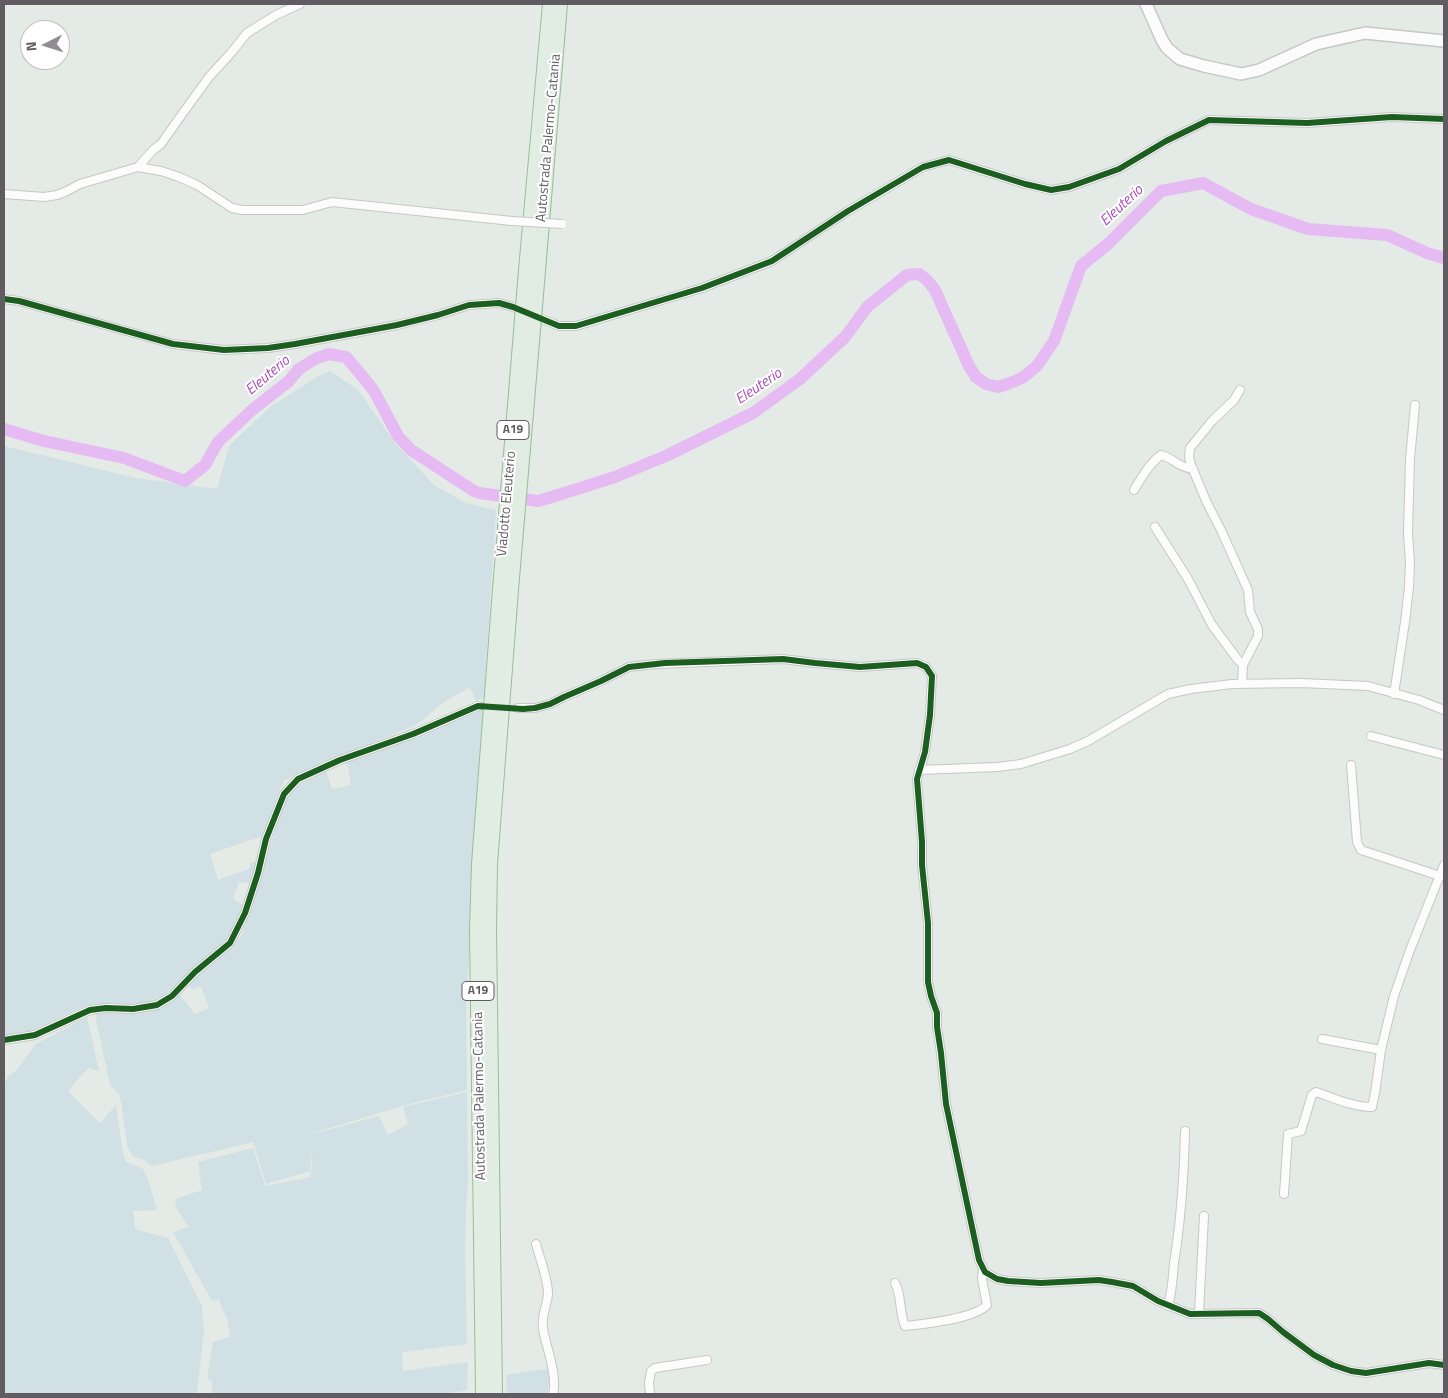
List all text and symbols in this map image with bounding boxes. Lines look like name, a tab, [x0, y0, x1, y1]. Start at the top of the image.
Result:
north arrow	[20, 20, 70, 70]
text: N	[20, 41, 41, 52]
street label: Autostrada Palermo-Catania	[533, 53, 565, 223]
water label: Eleuterio	[1097, 182, 1147, 230]
water label: Eleuterio	[242, 352, 294, 400]
water label: Eleuterio	[732, 365, 786, 409]
road number: A19	[497, 420, 529, 440]
street label: Viadotto Eleuterio	[494, 450, 520, 558]
road number: A19	[462, 981, 494, 1000]
street label: Autostrada Palermo-Catania	[470, 1012, 490, 1180]

